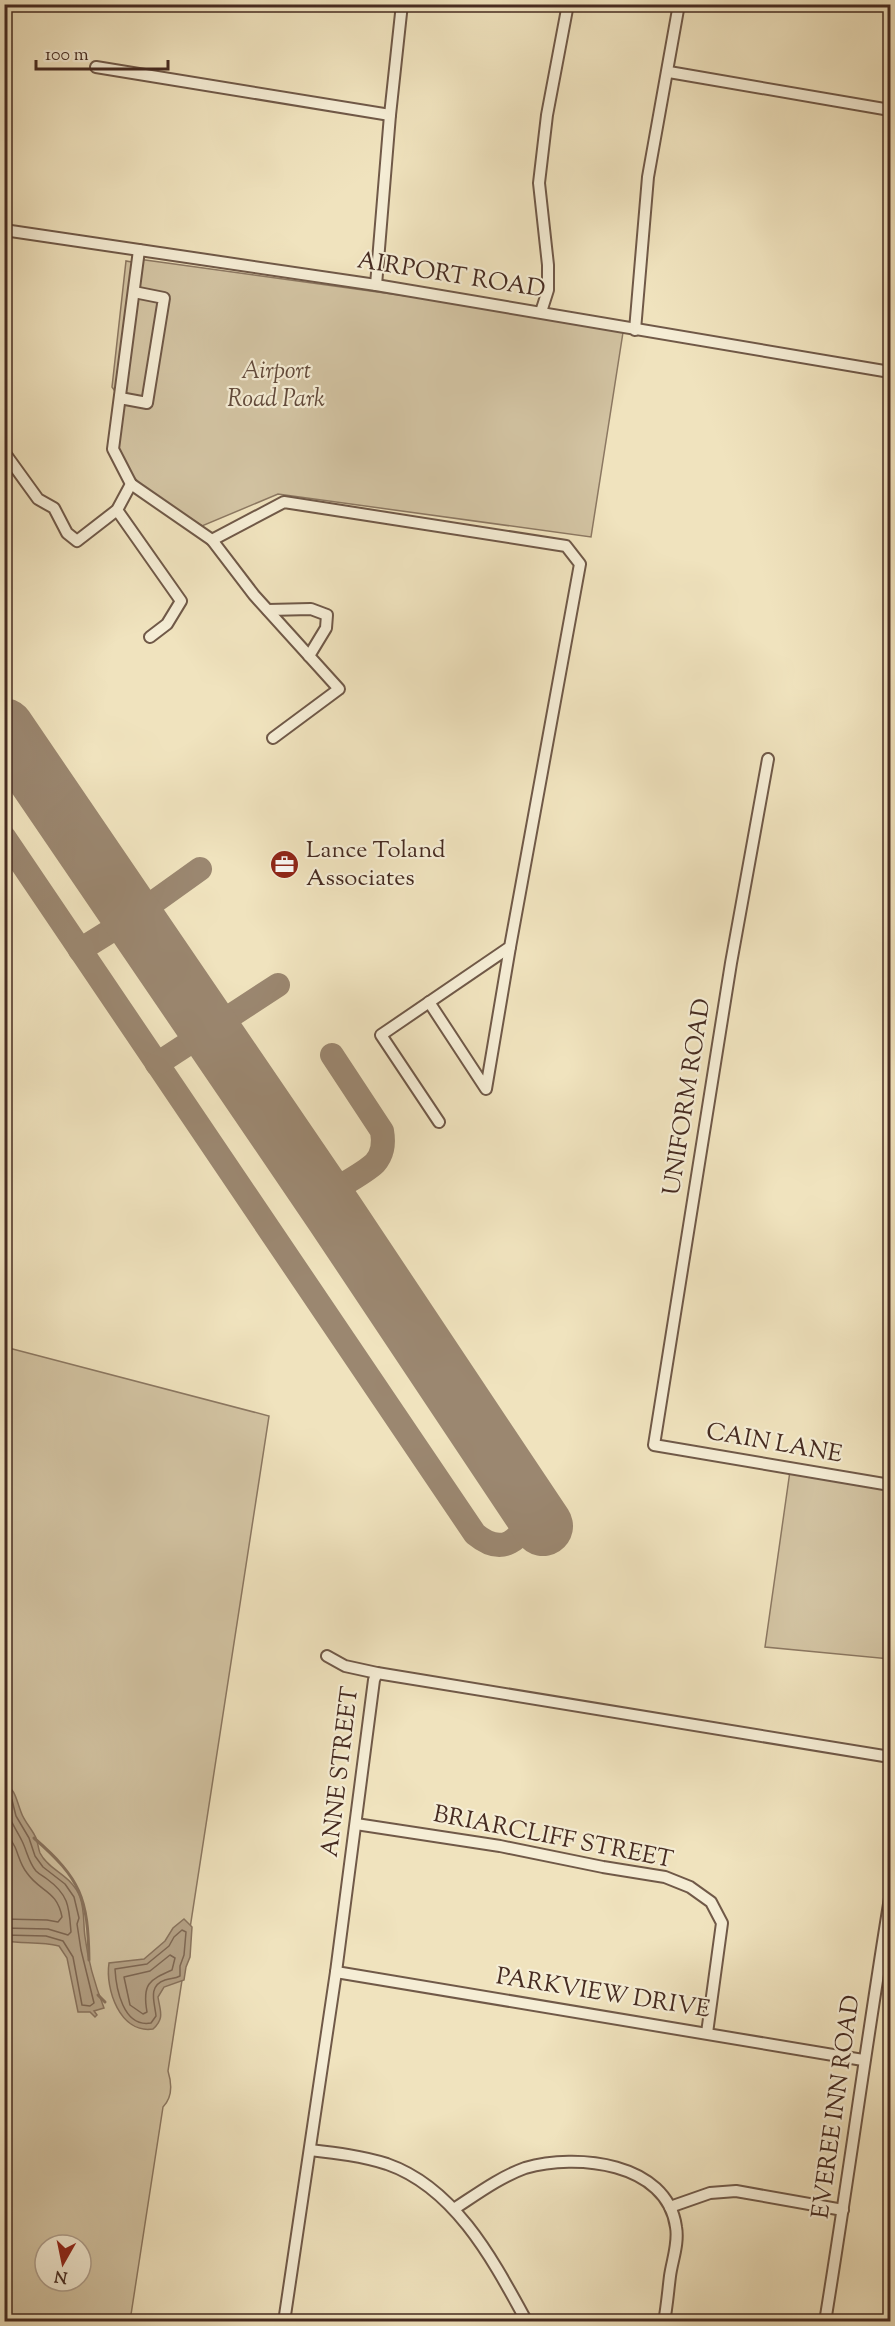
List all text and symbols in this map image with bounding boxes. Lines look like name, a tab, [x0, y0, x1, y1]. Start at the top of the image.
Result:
scale bar	[36, 33, 168, 71]
text: 100 m	[45, 43, 89, 69]
street label: AIRPORT ROAD	[354, 244, 548, 308]
park label: Airport Road Park	[227, 355, 325, 417]
place label: Lance Toland Associates	[306, 834, 446, 896]
office icon: Lance Toland Associates	[269, 849, 301, 881]
street label: UNIFORM ROAD	[656, 996, 720, 1198]
street label: CAIN LANE	[703, 1415, 845, 1473]
street label: ANNE STREET	[314, 1685, 368, 1859]
street label: BRIARCLIFF STREET	[430, 1798, 676, 1878]
street label: PARKVIEW DRIVE	[493, 1960, 713, 2028]
street label: EVEREE INN ROAD	[804, 1993, 870, 2221]
north arrow	[33, 2233, 93, 2293]
text: N	[53, 2263, 69, 2288]

